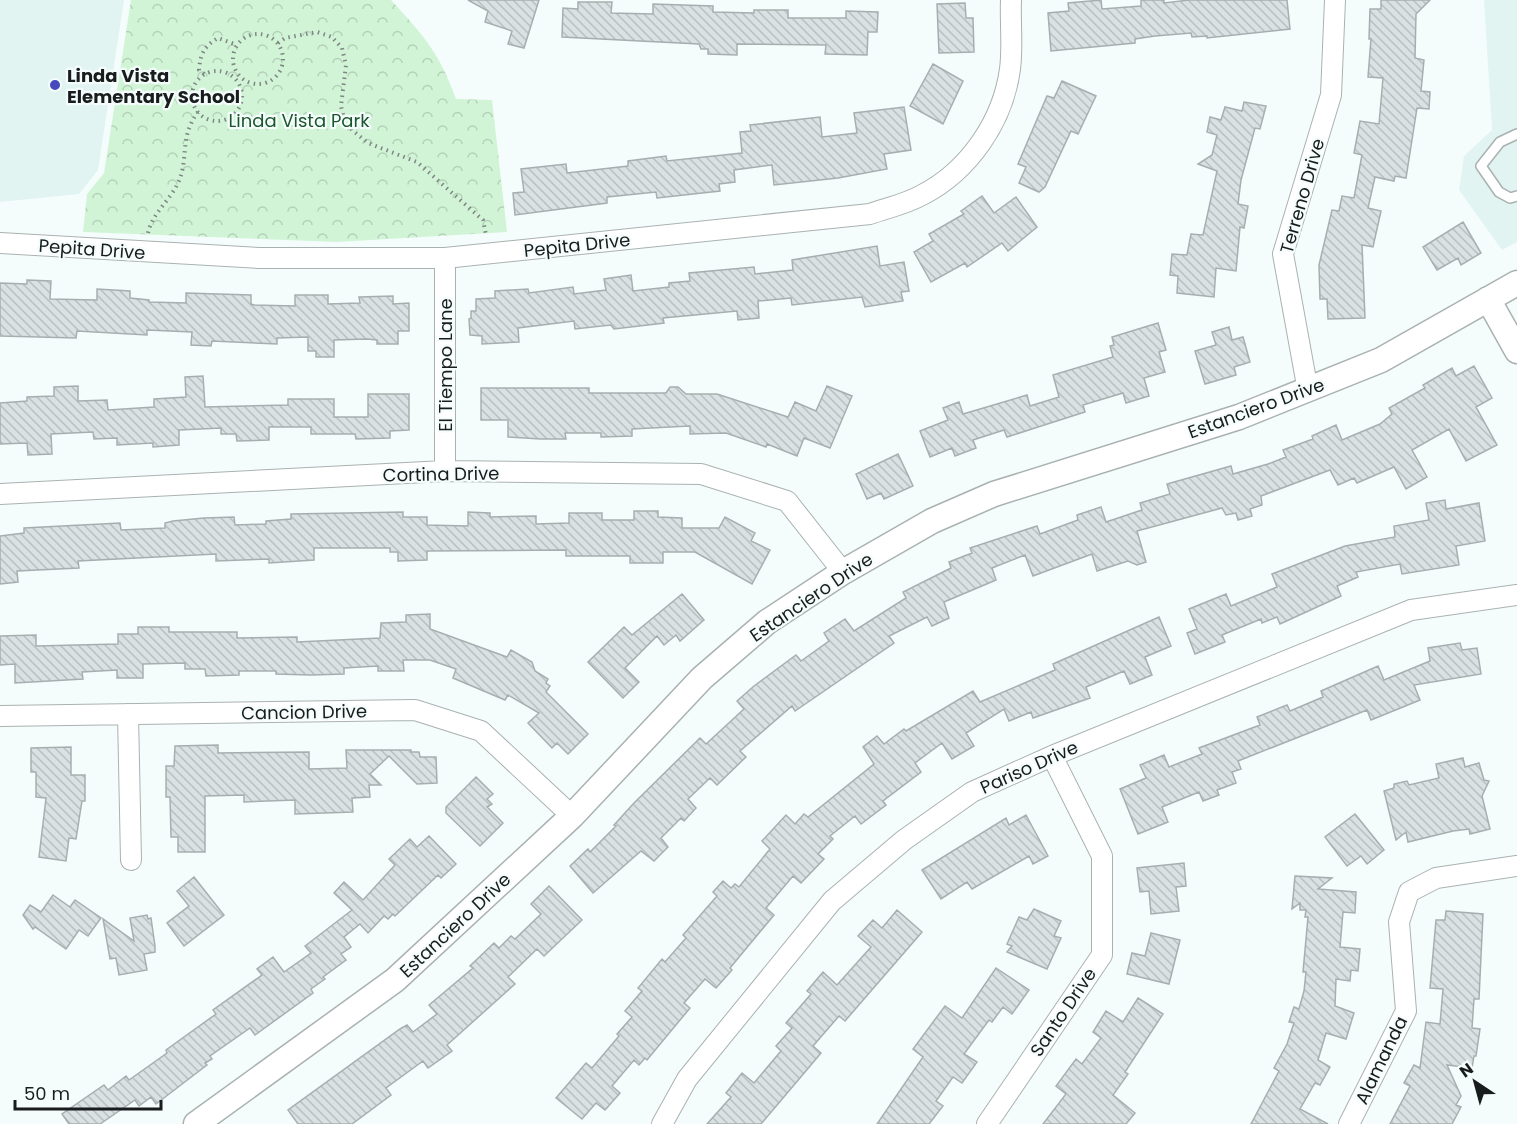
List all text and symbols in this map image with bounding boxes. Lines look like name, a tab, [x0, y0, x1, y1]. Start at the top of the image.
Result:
place label: Linda Vista Elementary School	[67, 63, 240, 109]
marker: Linda Vista Elementary School	[48, 78, 62, 92]
park label: Linda Vista Park	[229, 108, 370, 133]
street label: Terreno Drive	[1274, 136, 1330, 256]
street label: Pepita Drive	[523, 227, 631, 263]
street label: Pepita Drive	[38, 233, 146, 265]
street label: El Tiempo Lane	[433, 298, 458, 432]
street label: Estanciero Drive	[1184, 372, 1328, 444]
street label: Cortina Drive	[382, 460, 500, 488]
street label: Estanciero Drive	[745, 546, 877, 648]
street label: Cancion Drive	[241, 698, 367, 726]
street label: Pariso Drive	[976, 734, 1082, 800]
street label: Estanciero Drive	[394, 867, 516, 983]
street label: Santo Drive	[1024, 963, 1102, 1061]
street label: Alamanda	[1349, 1012, 1413, 1108]
north arrow	[1445, 1052, 1505, 1112]
text: N	[1455, 1057, 1478, 1083]
scale bar	[15, 1073, 160, 1111]
text: 50 m	[24, 1081, 70, 1106]

